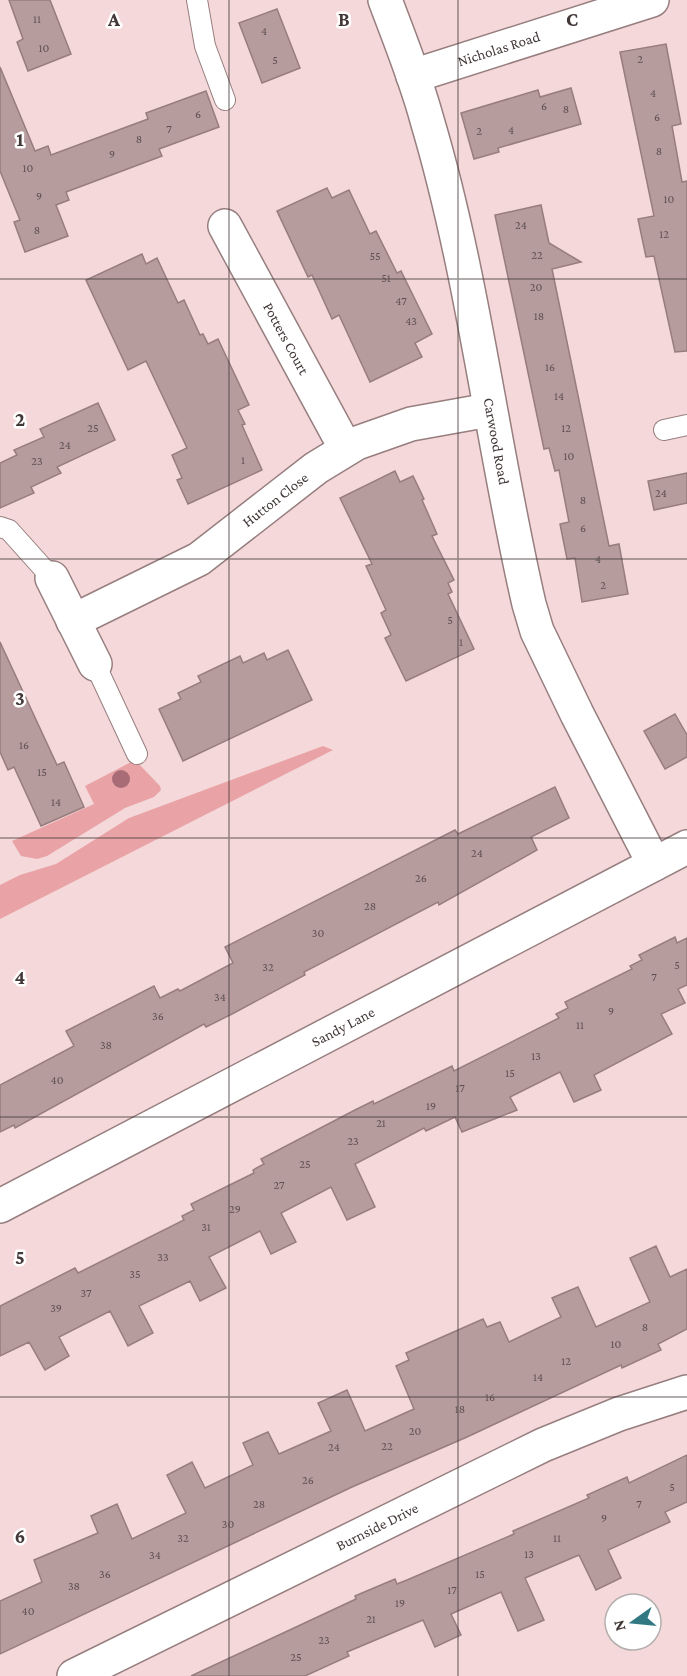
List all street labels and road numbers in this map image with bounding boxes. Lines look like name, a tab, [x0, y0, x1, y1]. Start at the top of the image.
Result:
street label: Nicholas Road	[456, 28, 542, 69]
street label: Potters Court	[260, 300, 313, 378]
street label: Carwood Road	[481, 397, 512, 486]
street label: Hutton Close	[239, 469, 312, 530]
street label: Sandy Lane	[309, 1004, 378, 1050]
street label: Burnside Drive	[334, 1500, 421, 1554]

